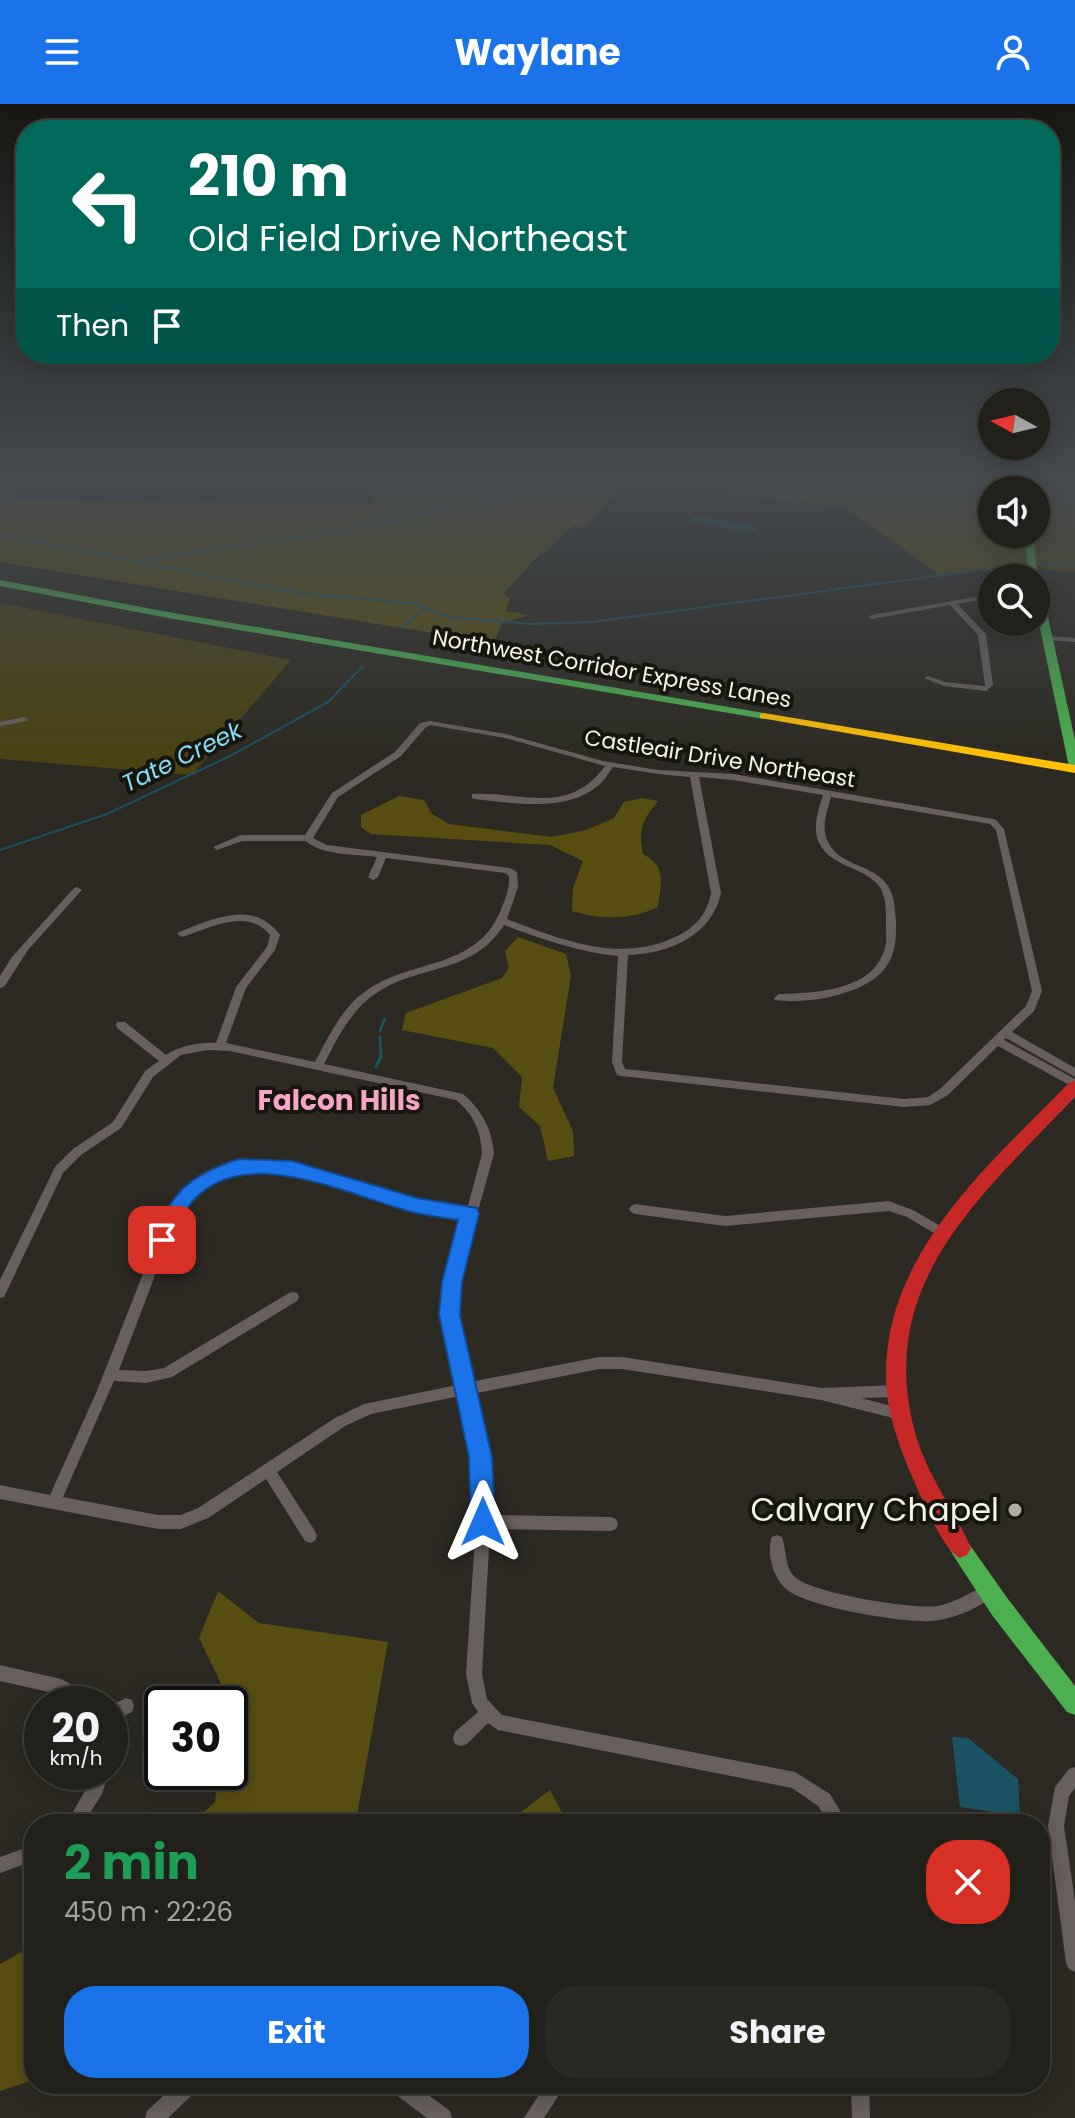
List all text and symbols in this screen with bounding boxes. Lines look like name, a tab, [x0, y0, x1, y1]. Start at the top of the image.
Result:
text: Waylane	[454, 27, 621, 78]
icon: menu	[40, 30, 84, 74]
icon: person	[991, 30, 1035, 74]
text: 210 m	[188, 137, 349, 216]
icon: left	[56, 152, 160, 256]
text: Old Field Drive Northeast	[188, 213, 628, 264]
text: Then	[56, 304, 129, 347]
icon: arrive	[145, 304, 189, 348]
north arrow	[978, 388, 1050, 460]
map controls	[978, 388, 1050, 636]
button: sound	[978, 476, 1050, 548]
button: search	[978, 564, 1050, 636]
street label: Northwest Corridor Express Lanes	[430, 622, 794, 715]
water label: Tate Creek	[116, 713, 249, 800]
street label: Castleair Drive Northeast	[582, 722, 857, 795]
district label: Falcon Hills	[257, 1081, 421, 1120]
pin	[128, 1206, 196, 1274]
icon: arrive	[140, 1218, 184, 1262]
position arrow	[441, 1480, 525, 1564]
place label: Calvary Chapel	[751, 1487, 999, 1532]
marker: Calvary Chapel	[1006, 1501, 1024, 1519]
speed limit sign: 30	[144, 1686, 248, 1790]
text: 20	[52, 1700, 100, 1756]
text: km/h	[49, 1744, 103, 1772]
text: 2 min	[64, 1829, 199, 1896]
button: close	[926, 1840, 1010, 1924]
text: 450 m · 22:26	[64, 1894, 233, 1930]
button: Exit	[64, 1986, 529, 2078]
button: Share	[545, 1986, 1010, 2078]

